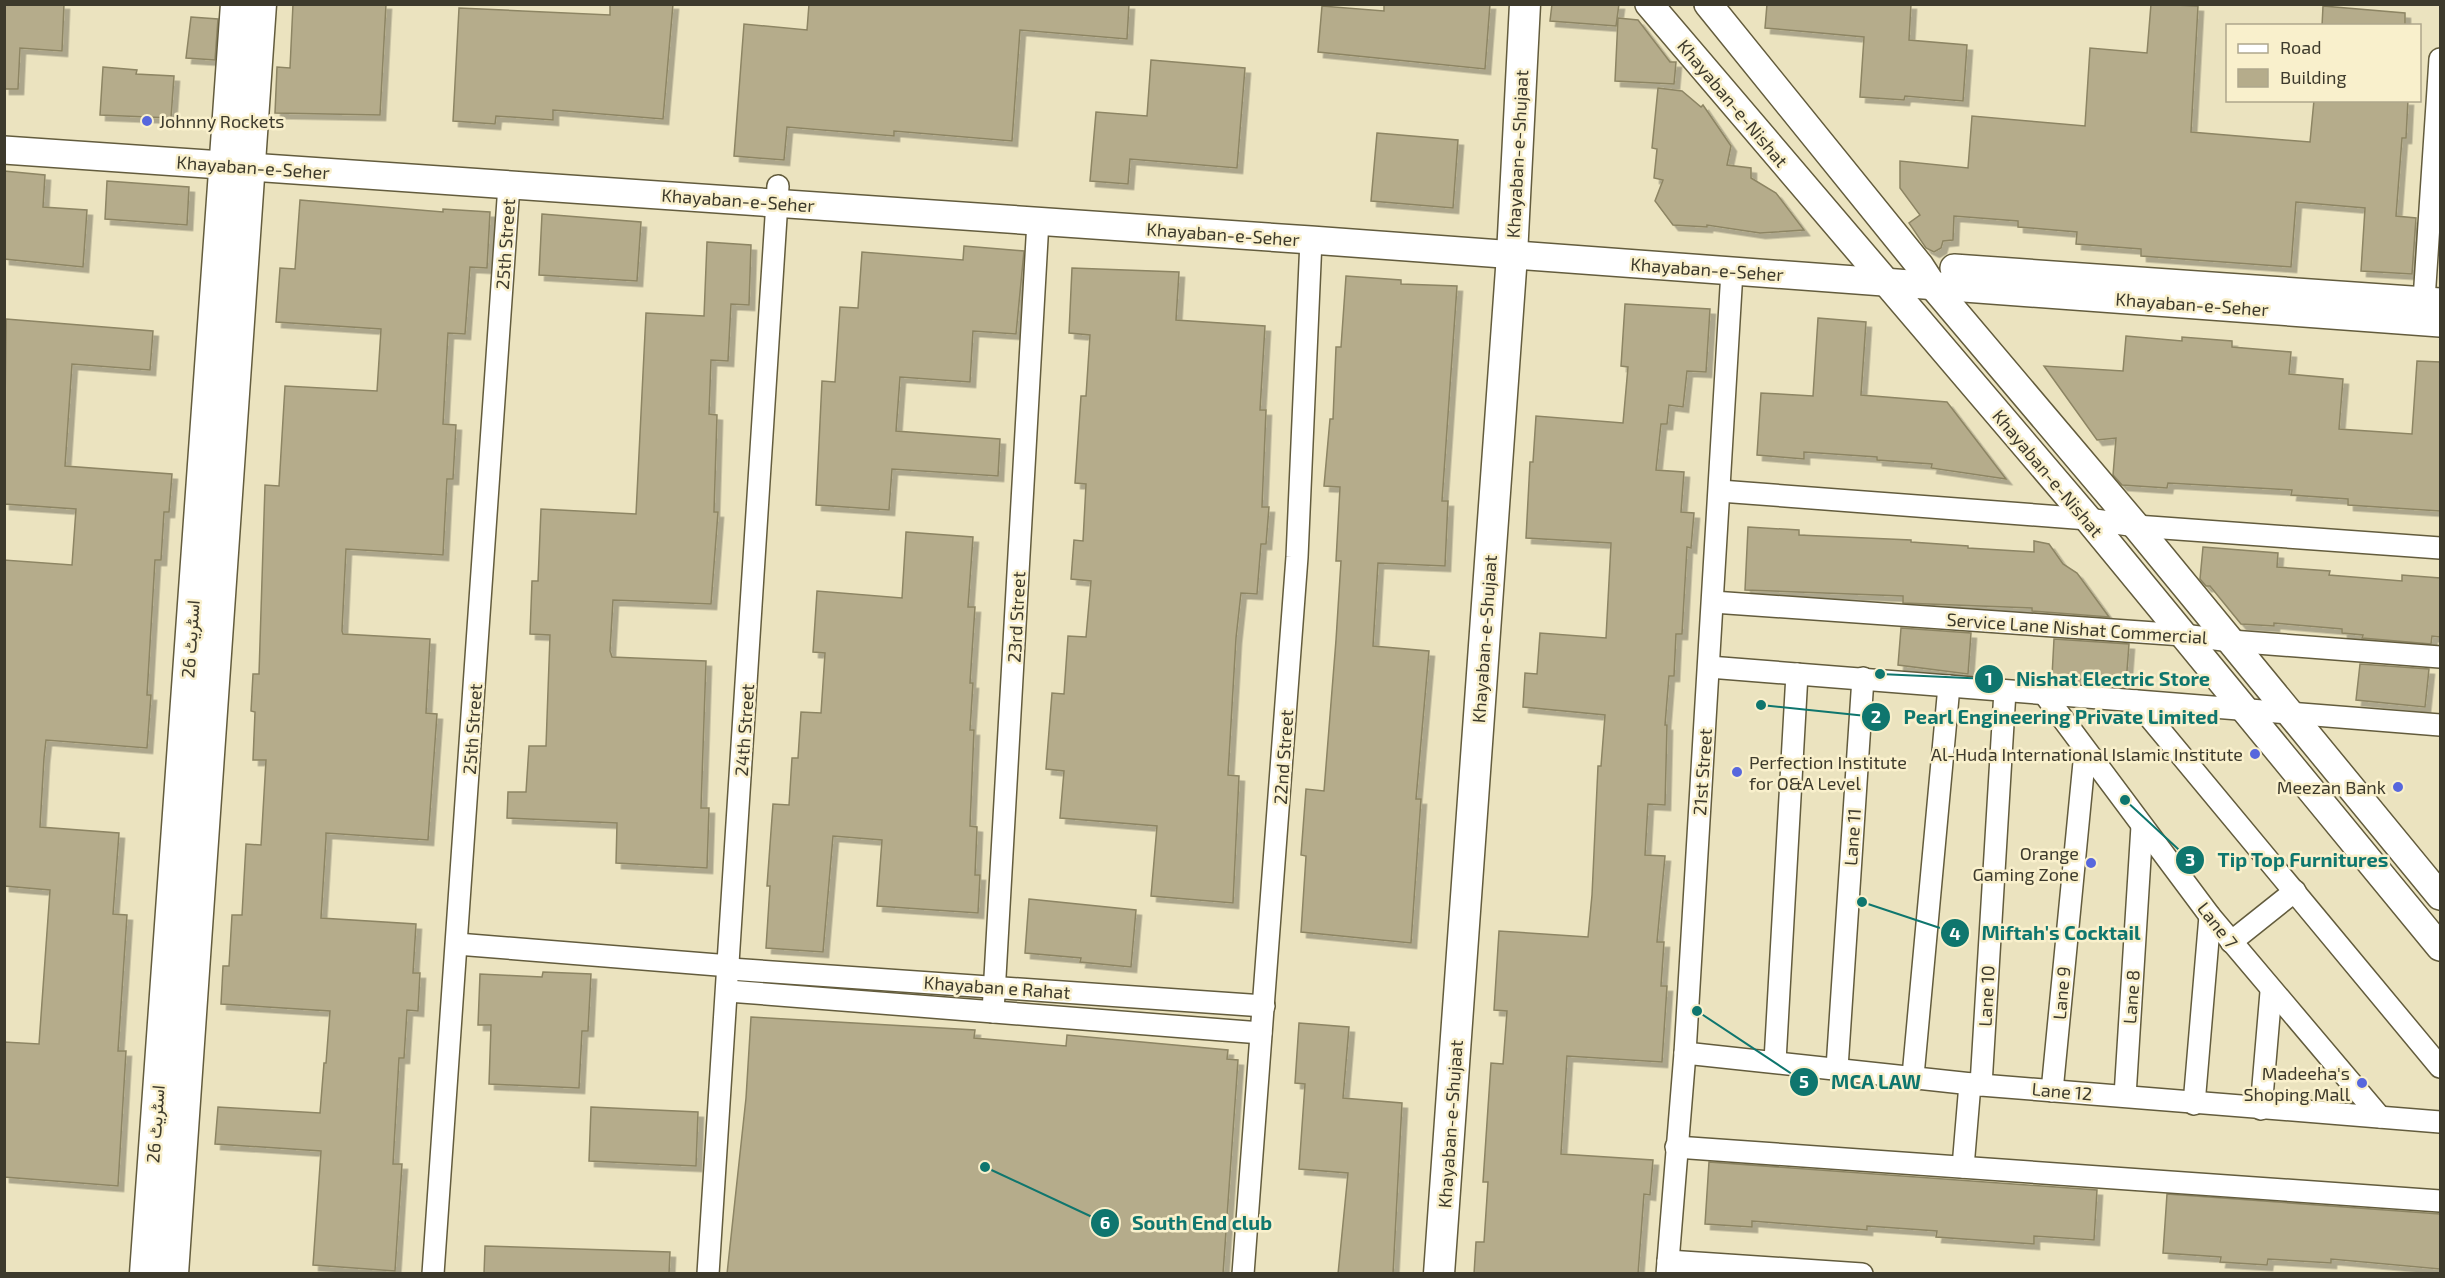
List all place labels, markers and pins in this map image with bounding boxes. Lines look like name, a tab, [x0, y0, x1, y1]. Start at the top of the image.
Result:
place label: Johnny Rockets	[159, 110, 284, 132]
marker: Johnny Rockets	[140, 114, 154, 128]
callout: Nishat Electric Store	[1974, 660, 2222, 698]
callout: Pearl Engineering Private Limited	[1861, 698, 2231, 736]
place label: Al-Huda International Islamic Institute	[1931, 743, 2243, 765]
marker: Al-Huda International Islamic Institute	[2248, 747, 2262, 761]
place label: Perfection Institute for O&A Level	[1749, 751, 1907, 794]
marker: Perfection Institute for O&A Level	[1730, 765, 1744, 779]
place label: Meezan Bank	[2277, 776, 2386, 798]
marker: Meezan Bank	[2391, 780, 2405, 794]
callout: Tip Top Furnitures	[2175, 841, 2400, 879]
place label: Orange Gaming Zone	[1973, 842, 2079, 885]
marker: Orange Gaming Zone	[2084, 856, 2098, 870]
callout: Miftah's Cocktail	[1940, 914, 2153, 952]
place label: Madeeha's Shoping Mall	[2243, 1062, 2351, 1105]
callout: MCA LAW	[1789, 1063, 1933, 1101]
marker: Madeeha's Shoping Mall	[2355, 1076, 2369, 1090]
callout: South End club	[1090, 1204, 1284, 1242]

